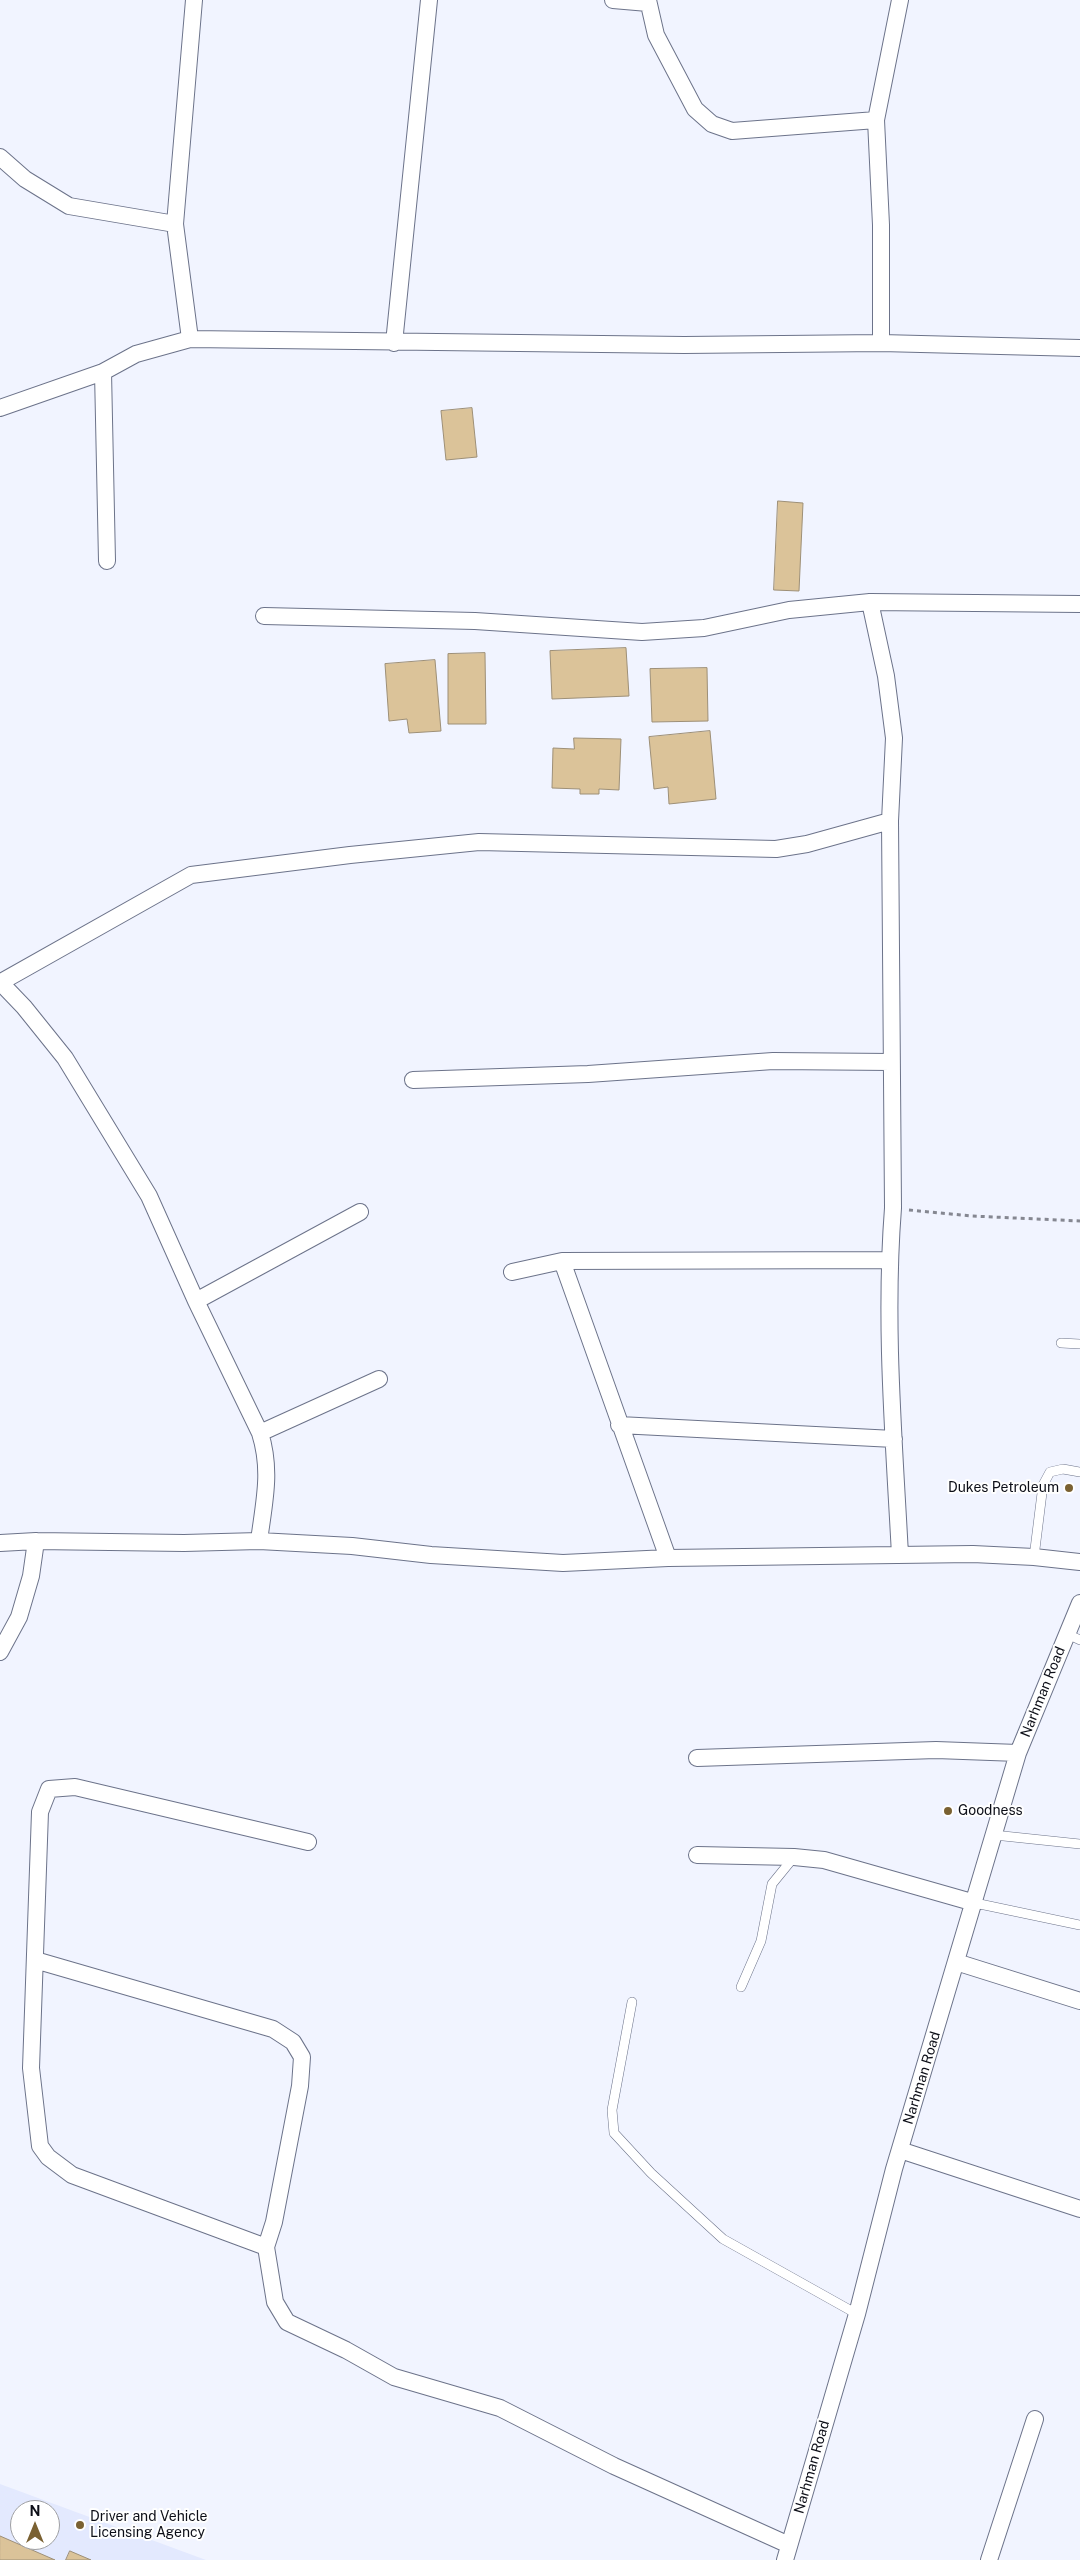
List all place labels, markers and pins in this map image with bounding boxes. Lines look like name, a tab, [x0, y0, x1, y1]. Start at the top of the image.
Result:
place label: Dukes Petroleum	[948, 1480, 1059, 1496]
marker: Dukes Petroleum	[1063, 1482, 1075, 1494]
place label: Goodness	[958, 1803, 1023, 1819]
marker: Goodness	[942, 1805, 954, 1817]
place label: Driver and Vehicle Licensing Agency	[90, 2509, 208, 2542]
marker: Driver and Vehicle Licensing Agency	[74, 2519, 86, 2531]

